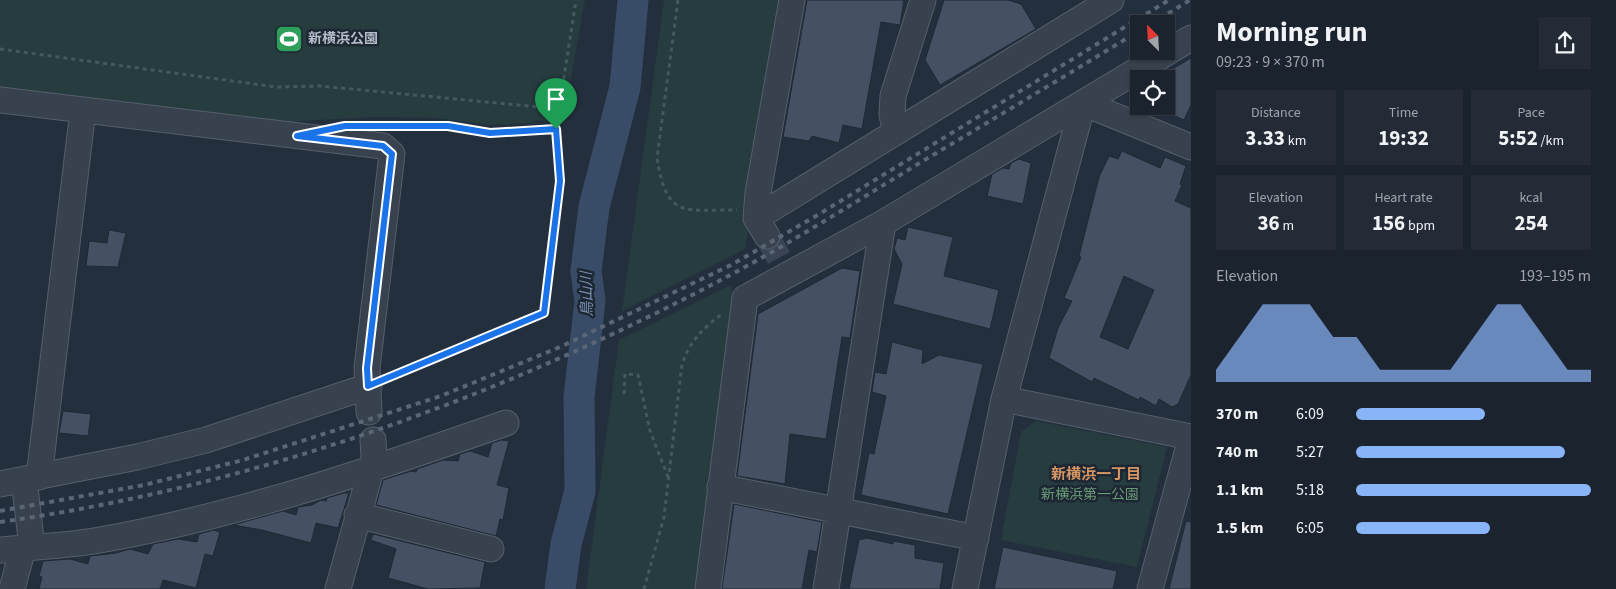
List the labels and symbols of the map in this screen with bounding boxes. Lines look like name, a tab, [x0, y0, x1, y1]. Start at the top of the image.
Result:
north arrow	[1130, 15, 1175, 60]
sports icon: 新横浜公園	[274, 24, 304, 54]
place label: 新横浜公園	[308, 29, 378, 49]
pin	[535, 78, 577, 129]
water label: 鳥山川	[576, 269, 598, 317]
district label: 新横浜一丁目	[1051, 464, 1141, 485]
park label: 新横浜第一公園	[1041, 485, 1139, 505]

